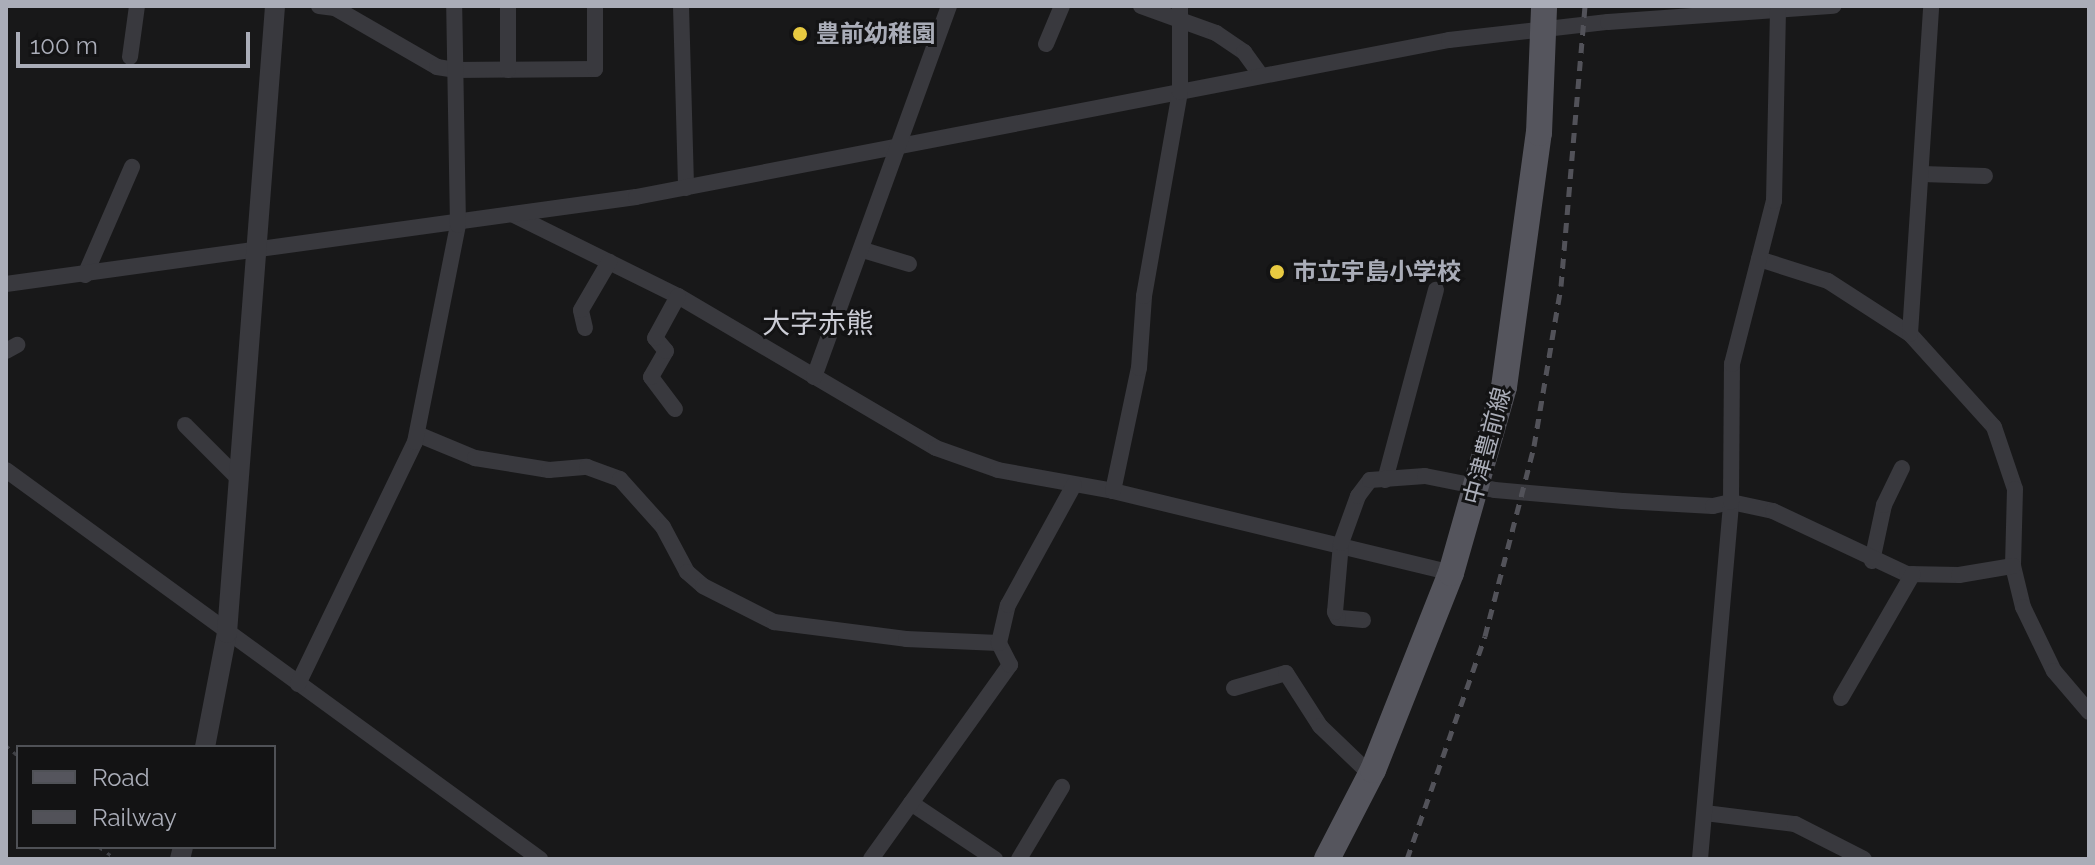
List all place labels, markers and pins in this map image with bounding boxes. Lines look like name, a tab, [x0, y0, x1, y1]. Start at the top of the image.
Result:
place label: 豊前幼稚園	[816, 20, 936, 48]
marker: 豊前幼稚園	[791, 25, 809, 43]
place label: 市立宇島小学校	[1293, 258, 1461, 286]
marker: 市立宇島小学校	[1268, 263, 1286, 281]

